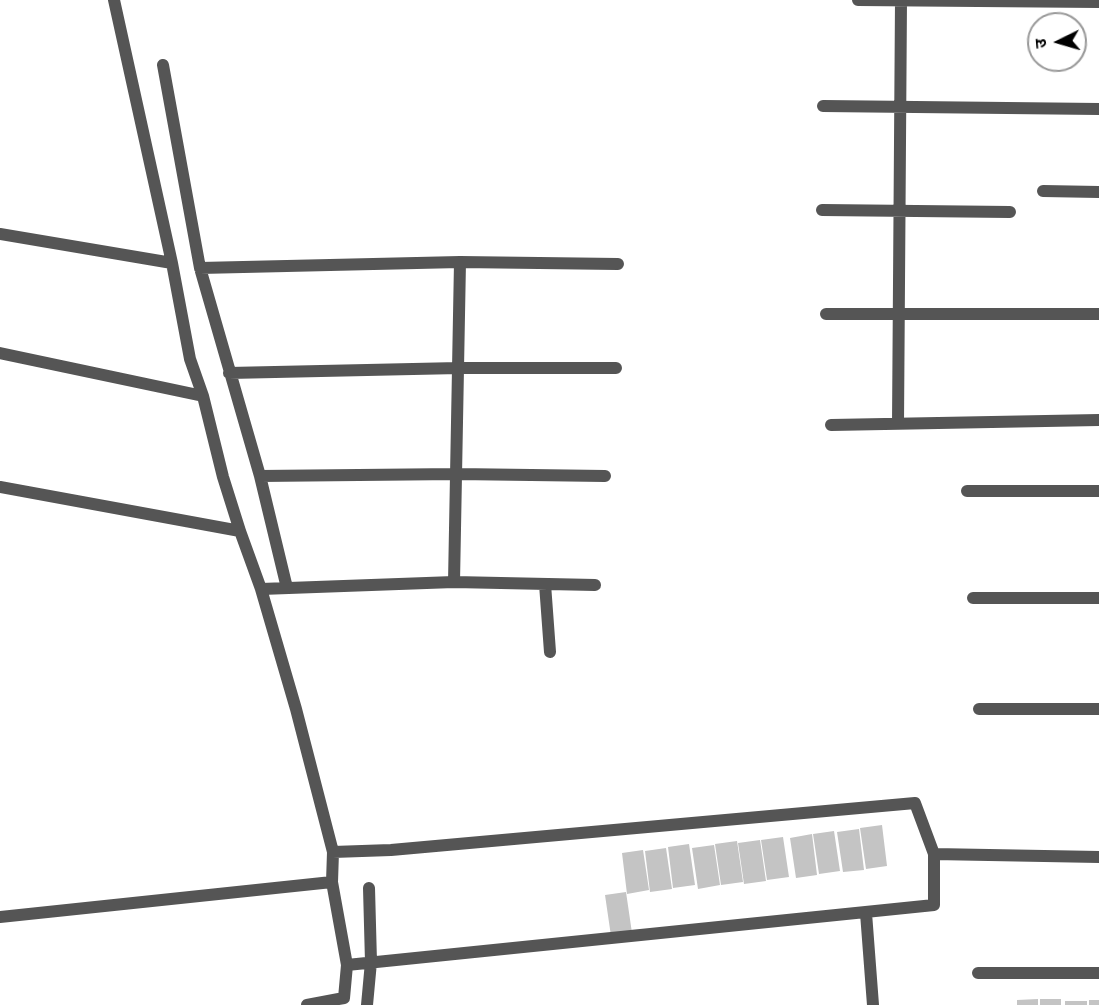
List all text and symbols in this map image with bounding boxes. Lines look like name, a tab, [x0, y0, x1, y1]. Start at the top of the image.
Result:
north arrow	[1027, 12, 1087, 72]
text: उ	[1029, 38, 1052, 49]

